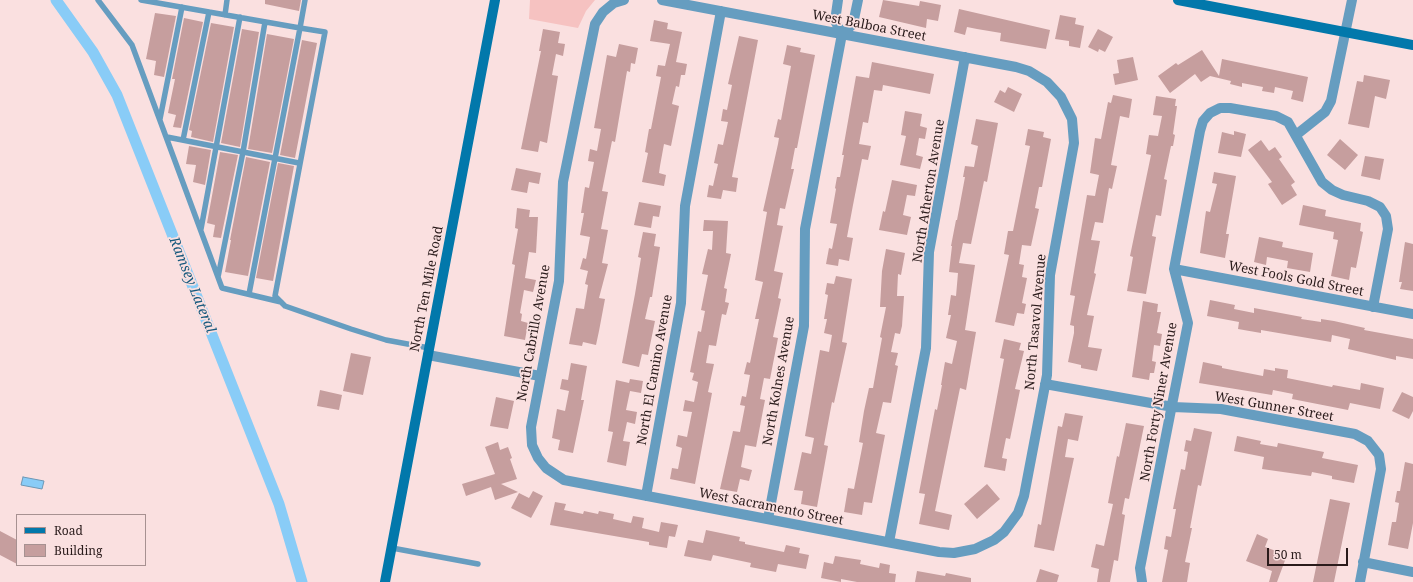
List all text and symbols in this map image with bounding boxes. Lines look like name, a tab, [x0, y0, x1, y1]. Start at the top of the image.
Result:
street label: West Balboa Street	[811, 7, 927, 45]
street label: North Atherton Avenue	[910, 118, 948, 264]
street label: North Ten Mile Road	[407, 225, 447, 353]
water label: Ramsey Lateral	[165, 235, 219, 335]
street label: North Tasavol Avenue	[1022, 253, 1050, 391]
street label: West Fools Gold Street	[1227, 258, 1365, 300]
street label: North Cabrillo Avenue	[514, 263, 554, 403]
street label: North El Camino Avenue	[634, 293, 676, 447]
street label: North Kolnes Avenue	[760, 315, 798, 447]
street label: North Forty Niner Avenue	[1137, 321, 1181, 483]
street label: West Gunner Street	[1213, 389, 1335, 425]
street label: West Sacramento Street	[697, 485, 845, 529]
legend	[16, 514, 146, 566]
text: Road	[54, 522, 83, 539]
scale bar	[1269, 540, 1350, 566]
text: Building	[54, 542, 102, 559]
text: 50 m	[1274, 546, 1302, 563]

